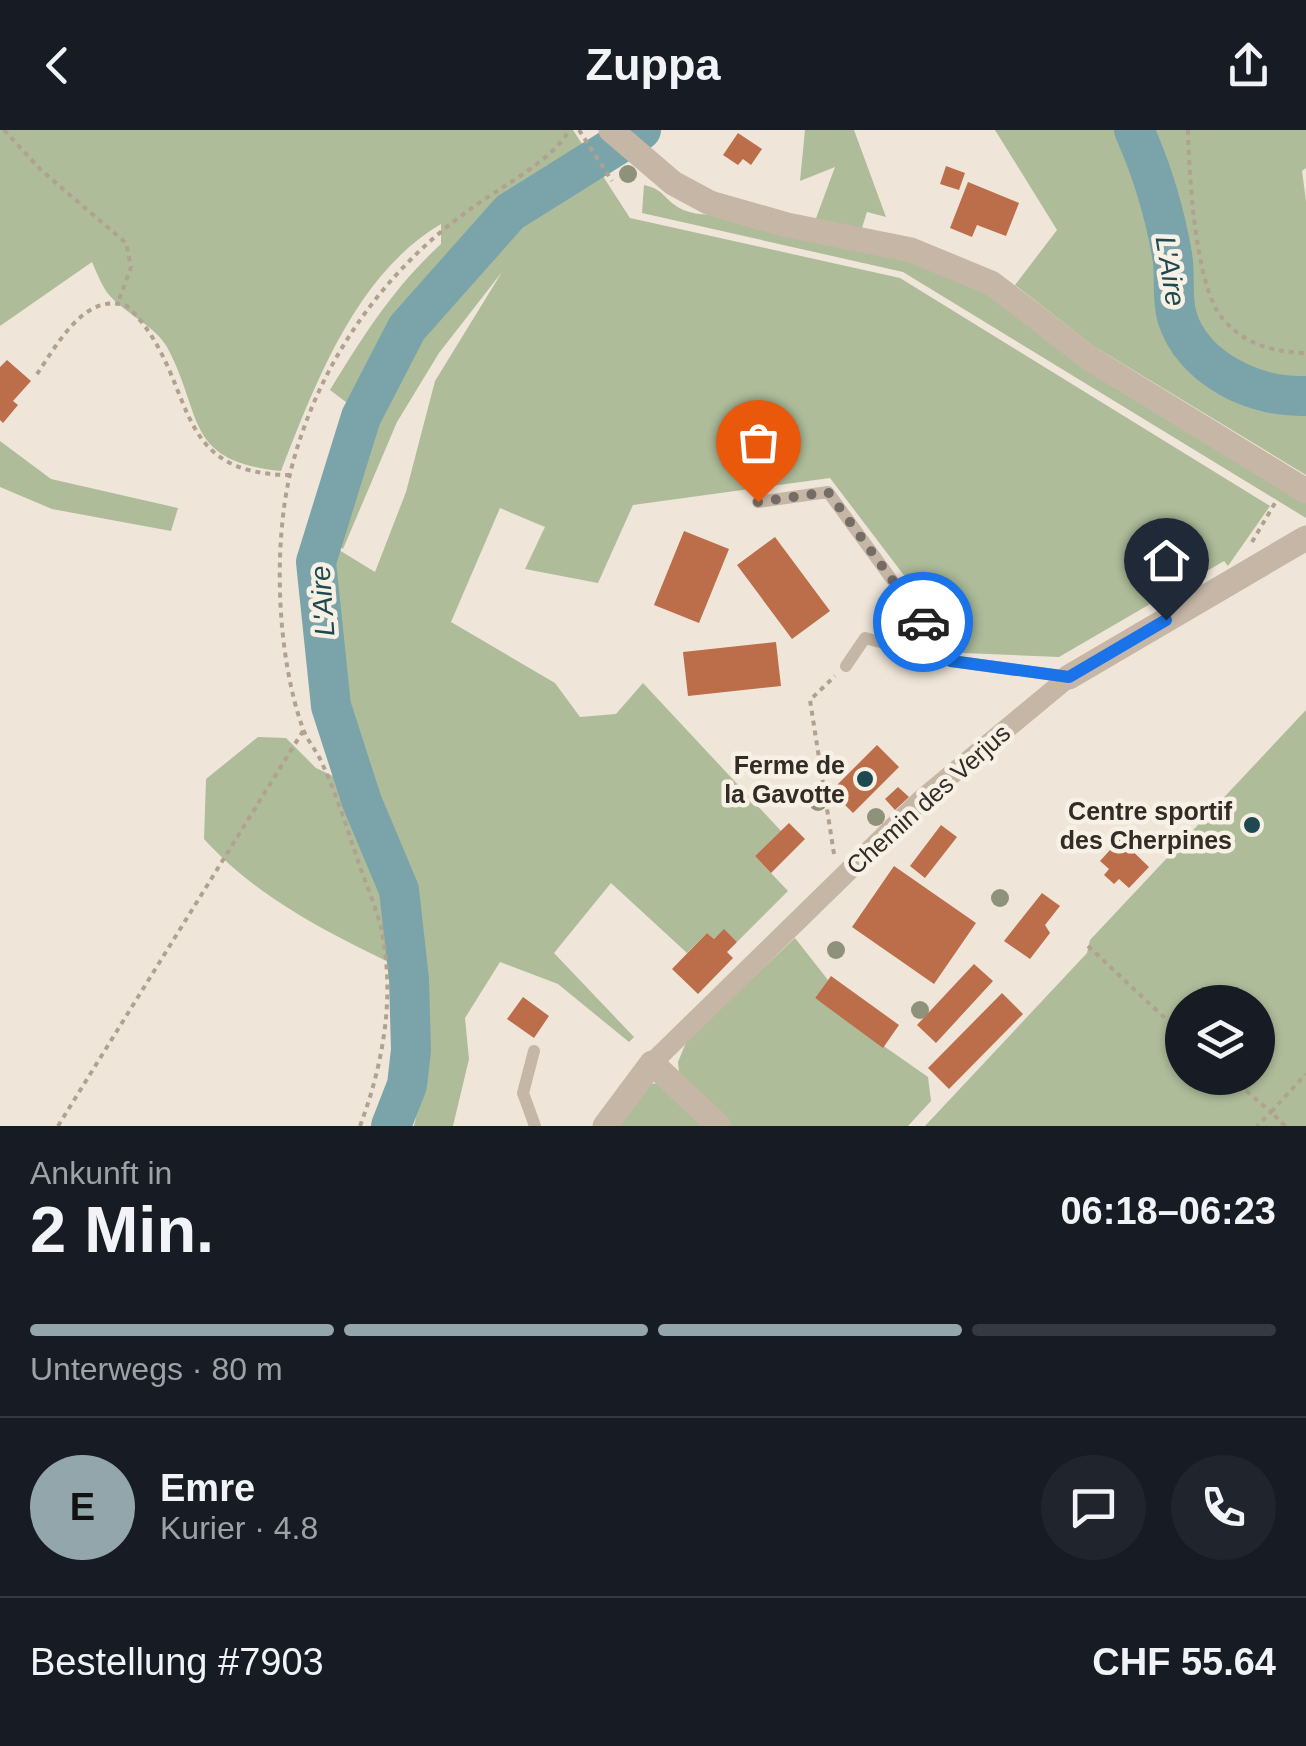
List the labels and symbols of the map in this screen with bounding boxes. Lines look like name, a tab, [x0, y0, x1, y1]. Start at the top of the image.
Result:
water label: L'Aire	[1150, 234, 1191, 308]
pin	[716, 400, 801, 503]
pin	[1124, 518, 1209, 621]
water label: L'Aire	[305, 565, 340, 637]
courier	[873, 572, 973, 672]
street label: Chemin des Verjus	[841, 718, 1015, 880]
place label: Ferme de la Gavotte	[724, 751, 845, 808]
marker: Ferme de la Gavotte	[854, 768, 876, 790]
place label: Centre sportif des Cherpines	[1060, 797, 1233, 854]
marker: Centre sportif des Cherpines	[1241, 814, 1263, 836]

